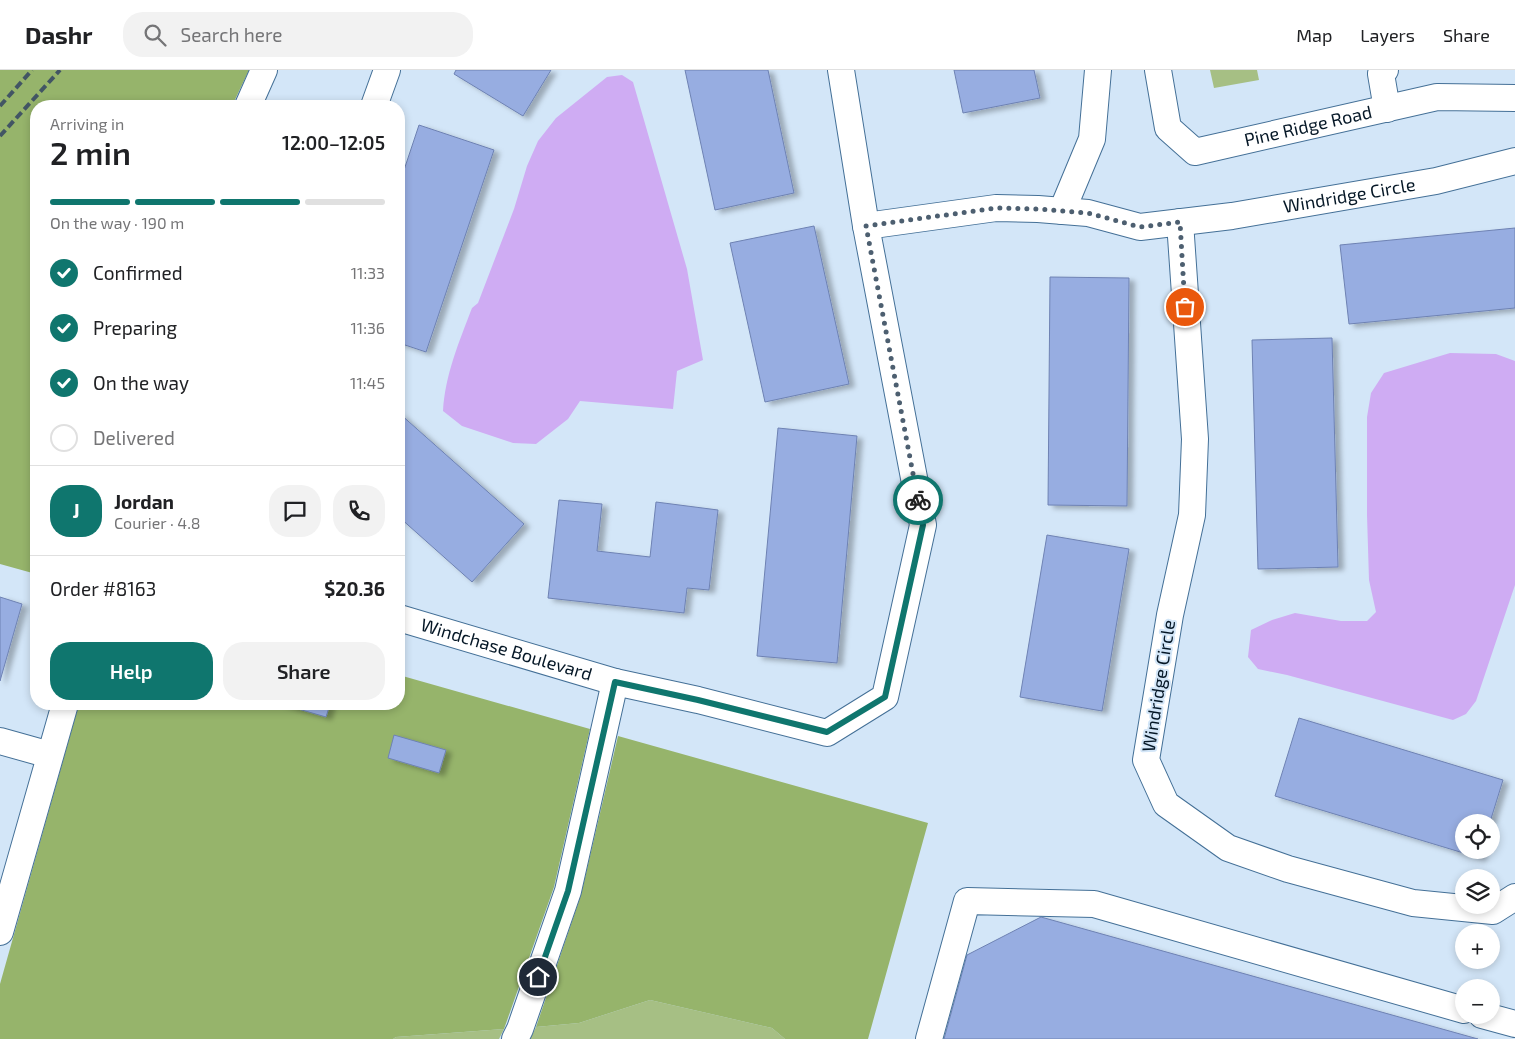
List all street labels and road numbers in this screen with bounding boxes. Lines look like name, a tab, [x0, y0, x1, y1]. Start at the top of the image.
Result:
street label: Pine Ridge Road	[1242, 100, 1374, 150]
street label: Windridge Circle	[1282, 173, 1417, 217]
street label: Windchase Boulevard	[418, 613, 595, 685]
street label: Windridge Circle	[1137, 618, 1179, 753]

